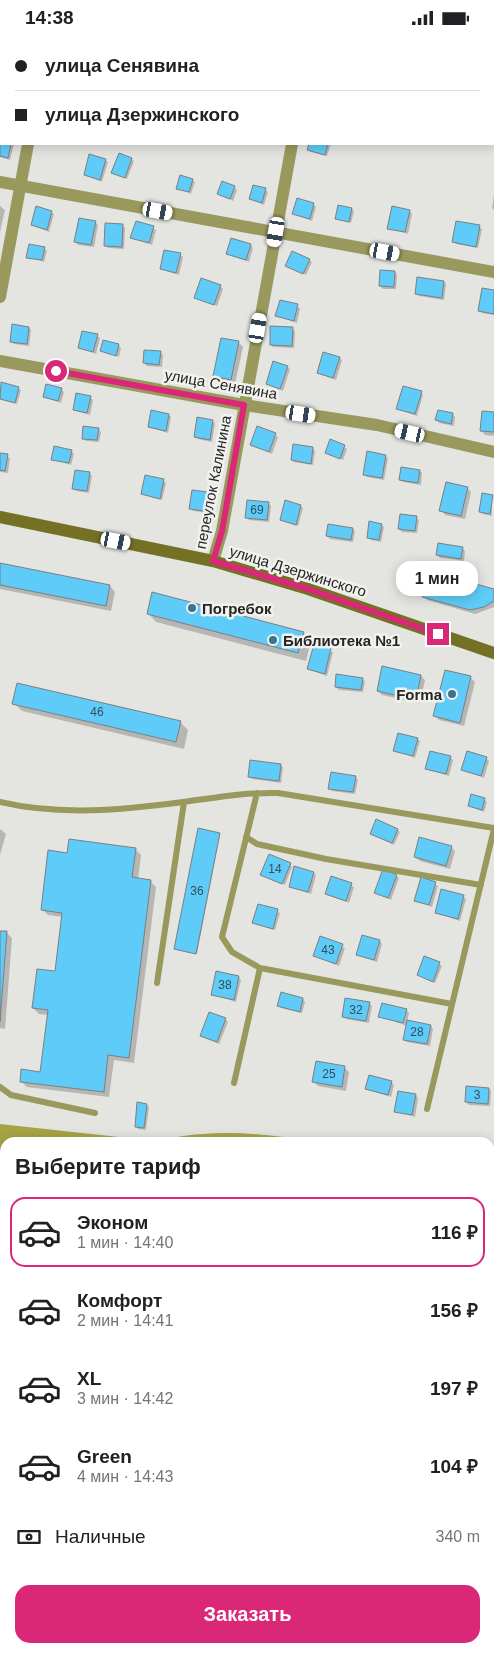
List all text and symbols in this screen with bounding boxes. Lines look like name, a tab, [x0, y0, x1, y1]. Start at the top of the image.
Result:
text: 14:38	[25, 7, 74, 28]
text: улица Сенявина	[45, 55, 199, 76]
text: улица Дзержинского	[45, 104, 239, 125]
car	[141, 201, 174, 221]
car	[266, 216, 285, 248]
car	[368, 242, 401, 262]
car	[248, 312, 267, 344]
route start	[45, 360, 67, 382]
street label: улица Сенявина	[163, 366, 279, 402]
car	[285, 404, 316, 424]
street label: переулок Калинина	[192, 413, 234, 550]
car	[393, 422, 426, 444]
house number: 69	[250, 503, 264, 517]
car	[99, 531, 132, 551]
street label: улица Дзержинского	[228, 542, 368, 600]
callout: 1 мин	[397, 561, 479, 597]
text: 1 мин	[415, 570, 459, 587]
place label: Погребок	[202, 600, 272, 617]
marker: Погребок	[186, 602, 198, 614]
route end	[427, 623, 449, 645]
place label: Библиотека №1	[283, 632, 400, 649]
marker: Библиотека №1	[267, 634, 279, 646]
place label: Forma	[396, 686, 443, 703]
marker: Forma	[446, 688, 458, 700]
house number: 46	[90, 705, 104, 719]
house number: 14	[268, 862, 282, 876]
house number: 36	[190, 884, 204, 898]
house number: 43	[321, 943, 335, 957]
house number: 38	[218, 978, 232, 992]
house number: 32	[349, 1003, 363, 1017]
house number: 28	[410, 1025, 424, 1039]
house number: 25	[322, 1067, 336, 1081]
house number: 3	[474, 1088, 481, 1102]
text: Выберите тариф	[15, 1154, 201, 1179]
icon: car	[17, 1210, 62, 1255]
text: Эконом	[77, 1212, 148, 1233]
text: 116 ₽	[431, 1222, 478, 1243]
text: 1 мин · 14:40	[77, 1234, 173, 1251]
icon: car	[17, 1288, 62, 1333]
text: Комфорт	[77, 1290, 162, 1311]
text: 156 ₽	[430, 1300, 478, 1321]
text: 2 мин · 14:41	[77, 1312, 173, 1329]
icon: car	[17, 1366, 62, 1411]
text: XL	[77, 1368, 101, 1389]
text: 197 ₽	[430, 1378, 478, 1399]
text: 3 мин · 14:42	[77, 1390, 173, 1407]
icon: car	[17, 1444, 62, 1489]
text: Green	[77, 1446, 132, 1467]
text: 104 ₽	[430, 1456, 478, 1477]
text: 4 мин · 14:43	[77, 1468, 173, 1485]
icon: cash	[15, 1523, 43, 1551]
text: Наличные	[55, 1526, 146, 1547]
text: 340 m	[436, 1528, 480, 1545]
button: Заказать	[15, 1585, 480, 1643]

